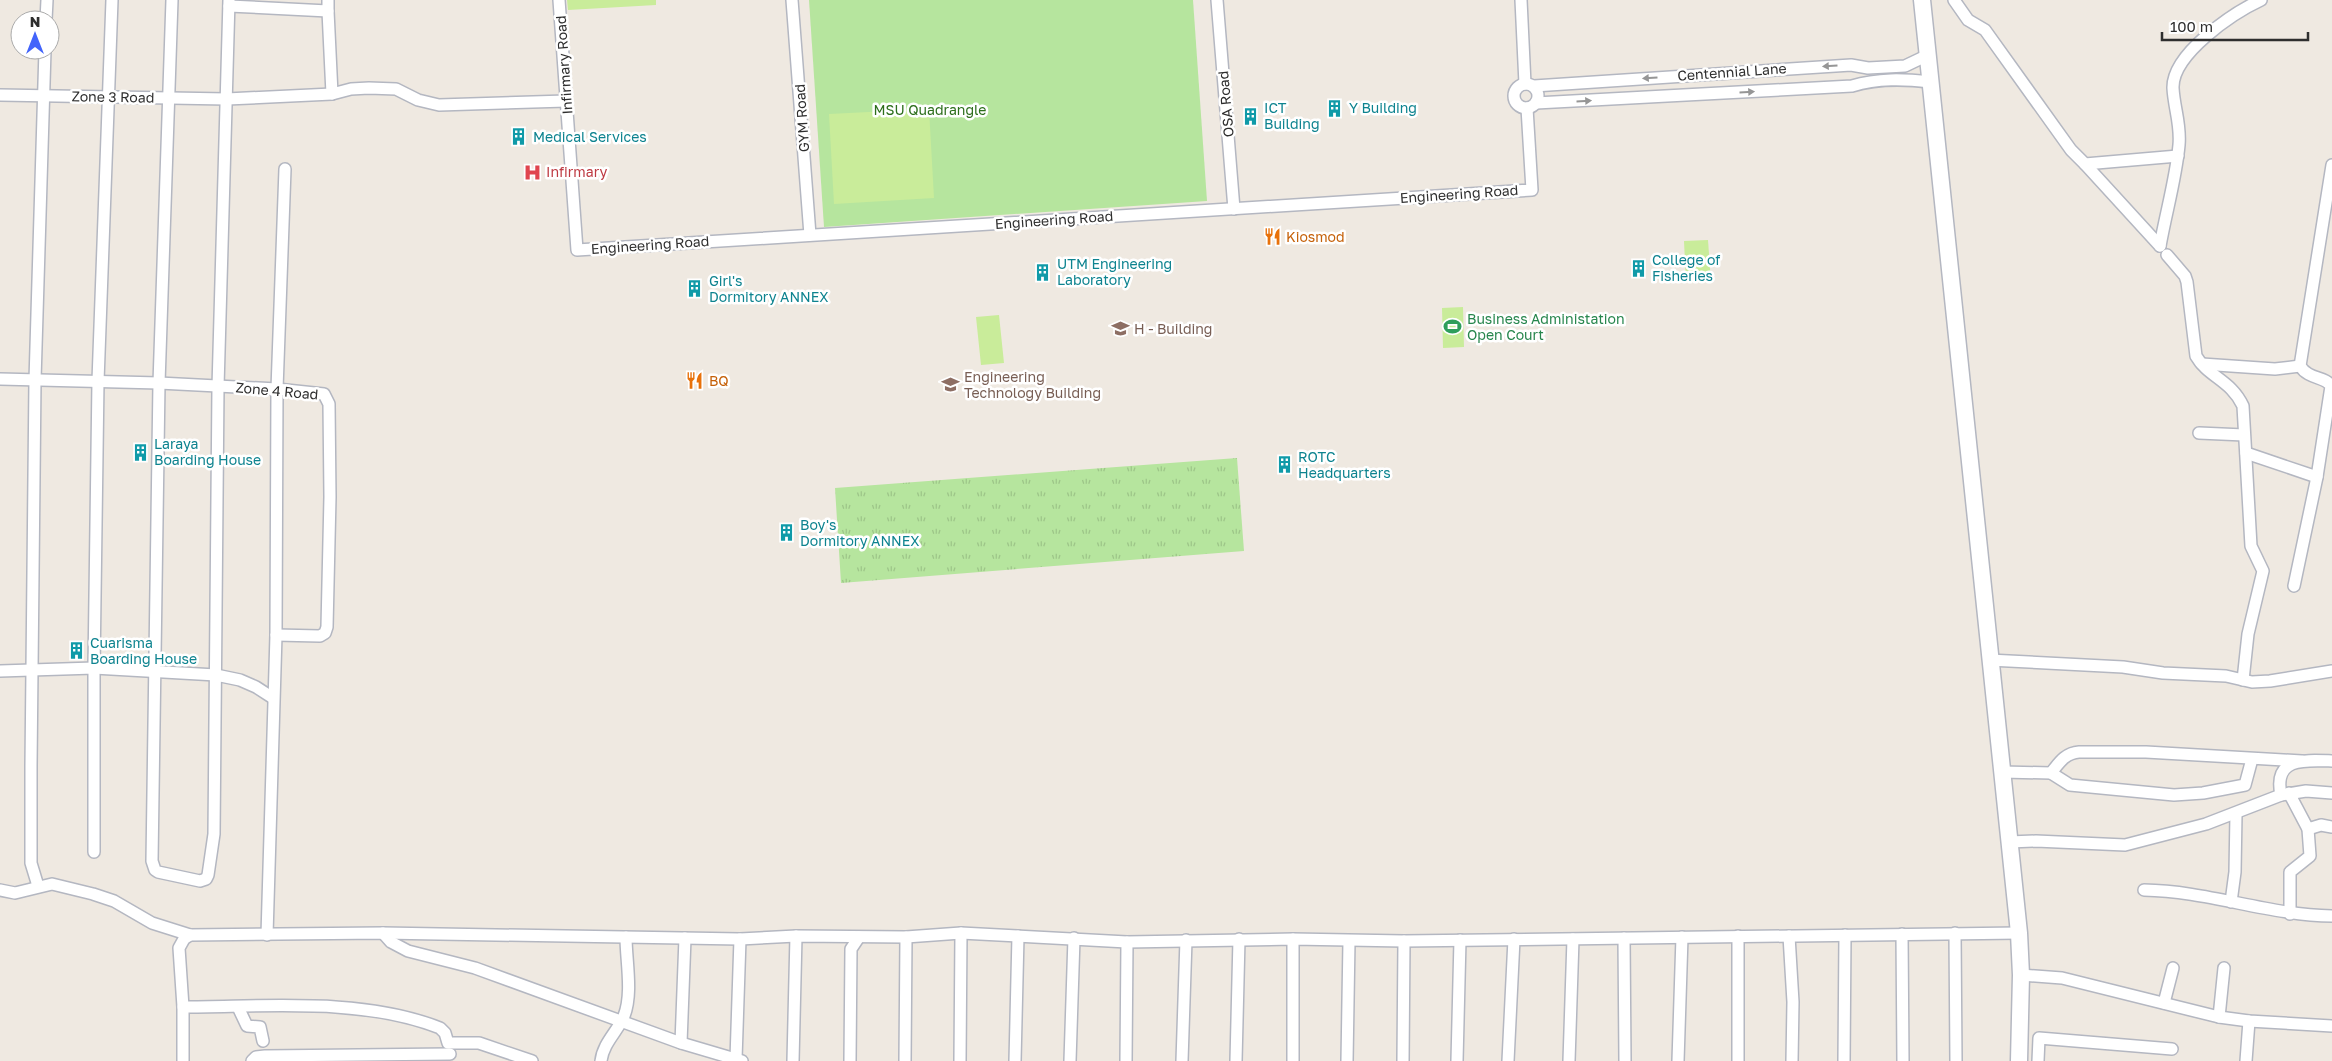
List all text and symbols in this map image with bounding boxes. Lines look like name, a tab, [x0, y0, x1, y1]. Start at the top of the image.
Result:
north arrow	[10, 10, 60, 60]
scale bar	[2162, 10, 2308, 42]
text: N	[30, 13, 40, 30]
street label: Infirmary Road	[552, 15, 575, 115]
text: 100 m	[2170, 17, 2213, 35]
street label: Centennial Lane	[1677, 59, 1787, 84]
one-way arrow	[1821, 63, 1837, 71]
street label: OSA Road	[1214, 70, 1237, 138]
one-way arrow	[1642, 74, 1658, 82]
street label: GYM Road	[791, 83, 812, 153]
street label: Zone 3 Road	[71, 87, 155, 106]
one-way arrow	[1739, 87, 1755, 95]
one-way arrow	[1577, 96, 1593, 104]
building icon: Y Building	[1325, 98, 1345, 118]
place label: ICT Building	[1264, 99, 1320, 132]
place label: Y Building	[1349, 99, 1417, 116]
park label: MSU Quadrangle	[874, 101, 986, 118]
building icon: ICT Building	[1240, 106, 1260, 126]
building icon: Medical Services	[509, 127, 529, 147]
place label: Medical Services	[533, 128, 647, 145]
hospital icon: Infirmary	[522, 162, 542, 182]
place label: Infirmary	[546, 163, 608, 180]
street label: Engineering Road	[1399, 181, 1519, 206]
street label: Engineering Road	[994, 207, 1114, 232]
restaurant icon: Kiosmod	[1262, 227, 1282, 247]
place label: Kiosmod	[1286, 228, 1345, 245]
street label: Engineering Road	[590, 232, 710, 257]
place label: College of Fisheries	[1652, 251, 1720, 284]
place label: UTM Engineering Laboratory	[1057, 255, 1172, 288]
building icon: College of Fisheries	[1628, 258, 1648, 278]
building icon: UTM Engineering Laboratory	[1033, 262, 1053, 282]
place label: Girl's Dormitory ANNEX	[709, 272, 828, 305]
building icon: Girl's Dormitory ANNEX	[685, 279, 705, 299]
place label: Business Administation Open Court	[1467, 310, 1625, 343]
sports icon: Business Administation Open Court	[1443, 317, 1463, 337]
school or university icon: H - Building	[1110, 319, 1130, 339]
place label: H - Building	[1134, 320, 1212, 337]
place label: Engineering Technology Building	[964, 368, 1101, 401]
restaurant icon: BQ	[685, 371, 705, 391]
place label: BQ	[709, 372, 729, 389]
school or university icon: Engineering Technology Building	[940, 375, 960, 395]
street label: Zone 4 Road	[235, 378, 319, 403]
place label: Laraya Boarding House	[154, 435, 261, 468]
building icon: Laraya Boarding House	[130, 442, 150, 462]
place label: ROTC Headquarters	[1298, 448, 1391, 481]
building icon: ROTC Headquarters	[1274, 455, 1294, 475]
place label: Boy's Dormitory ANNEX	[800, 516, 919, 549]
building icon: Boy's Dormitory ANNEX	[776, 523, 796, 543]
place label: Cuarisma Boarding House	[90, 634, 197, 667]
building icon: Cuarisma Boarding House	[66, 641, 86, 661]

